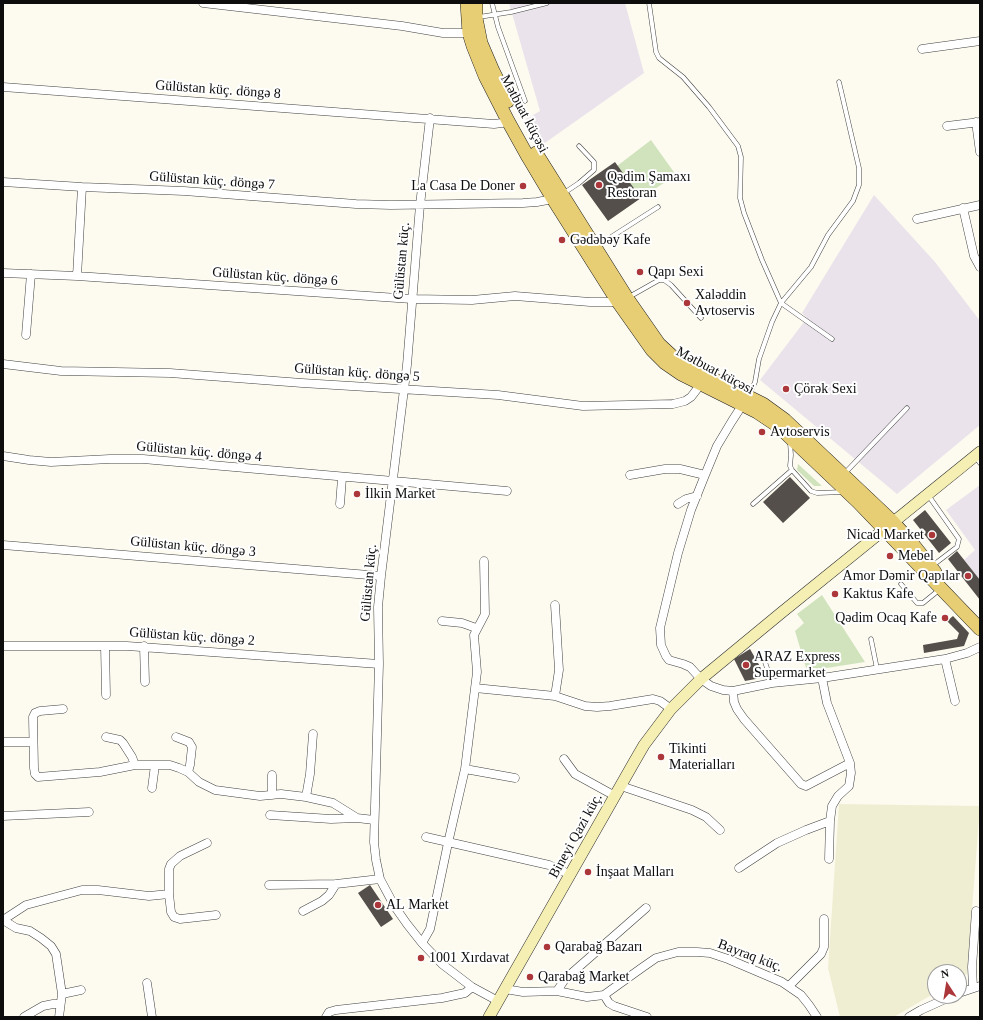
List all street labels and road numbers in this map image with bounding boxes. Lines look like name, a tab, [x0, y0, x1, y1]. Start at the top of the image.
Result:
street label: Mətbuat küçəsi	[496, 72, 552, 156]
street label: Gülüstan küç. döngə 8	[155, 77, 281, 103]
street label: Gülüstan küç. döngə 7	[149, 168, 275, 194]
street label: Gülüstan küç.	[390, 222, 414, 300]
street label: Gülüstan küç. döngə 6	[212, 264, 338, 290]
street label: Mətbuat küçəsi	[673, 343, 757, 399]
street label: Gülüstan küç. döngə 5	[294, 360, 420, 386]
street label: Gülüstan küç. döngə 4	[136, 438, 262, 466]
street label: Gülüstan küç. döngə 3	[130, 533, 256, 561]
street label: Gülüstan küç.	[357, 544, 381, 622]
street label: Gülüstan küç. döngə 2	[129, 624, 255, 650]
street label: Bineyi Qazi küç.	[546, 791, 606, 881]
street label: Bayraq küç.	[715, 936, 785, 976]

